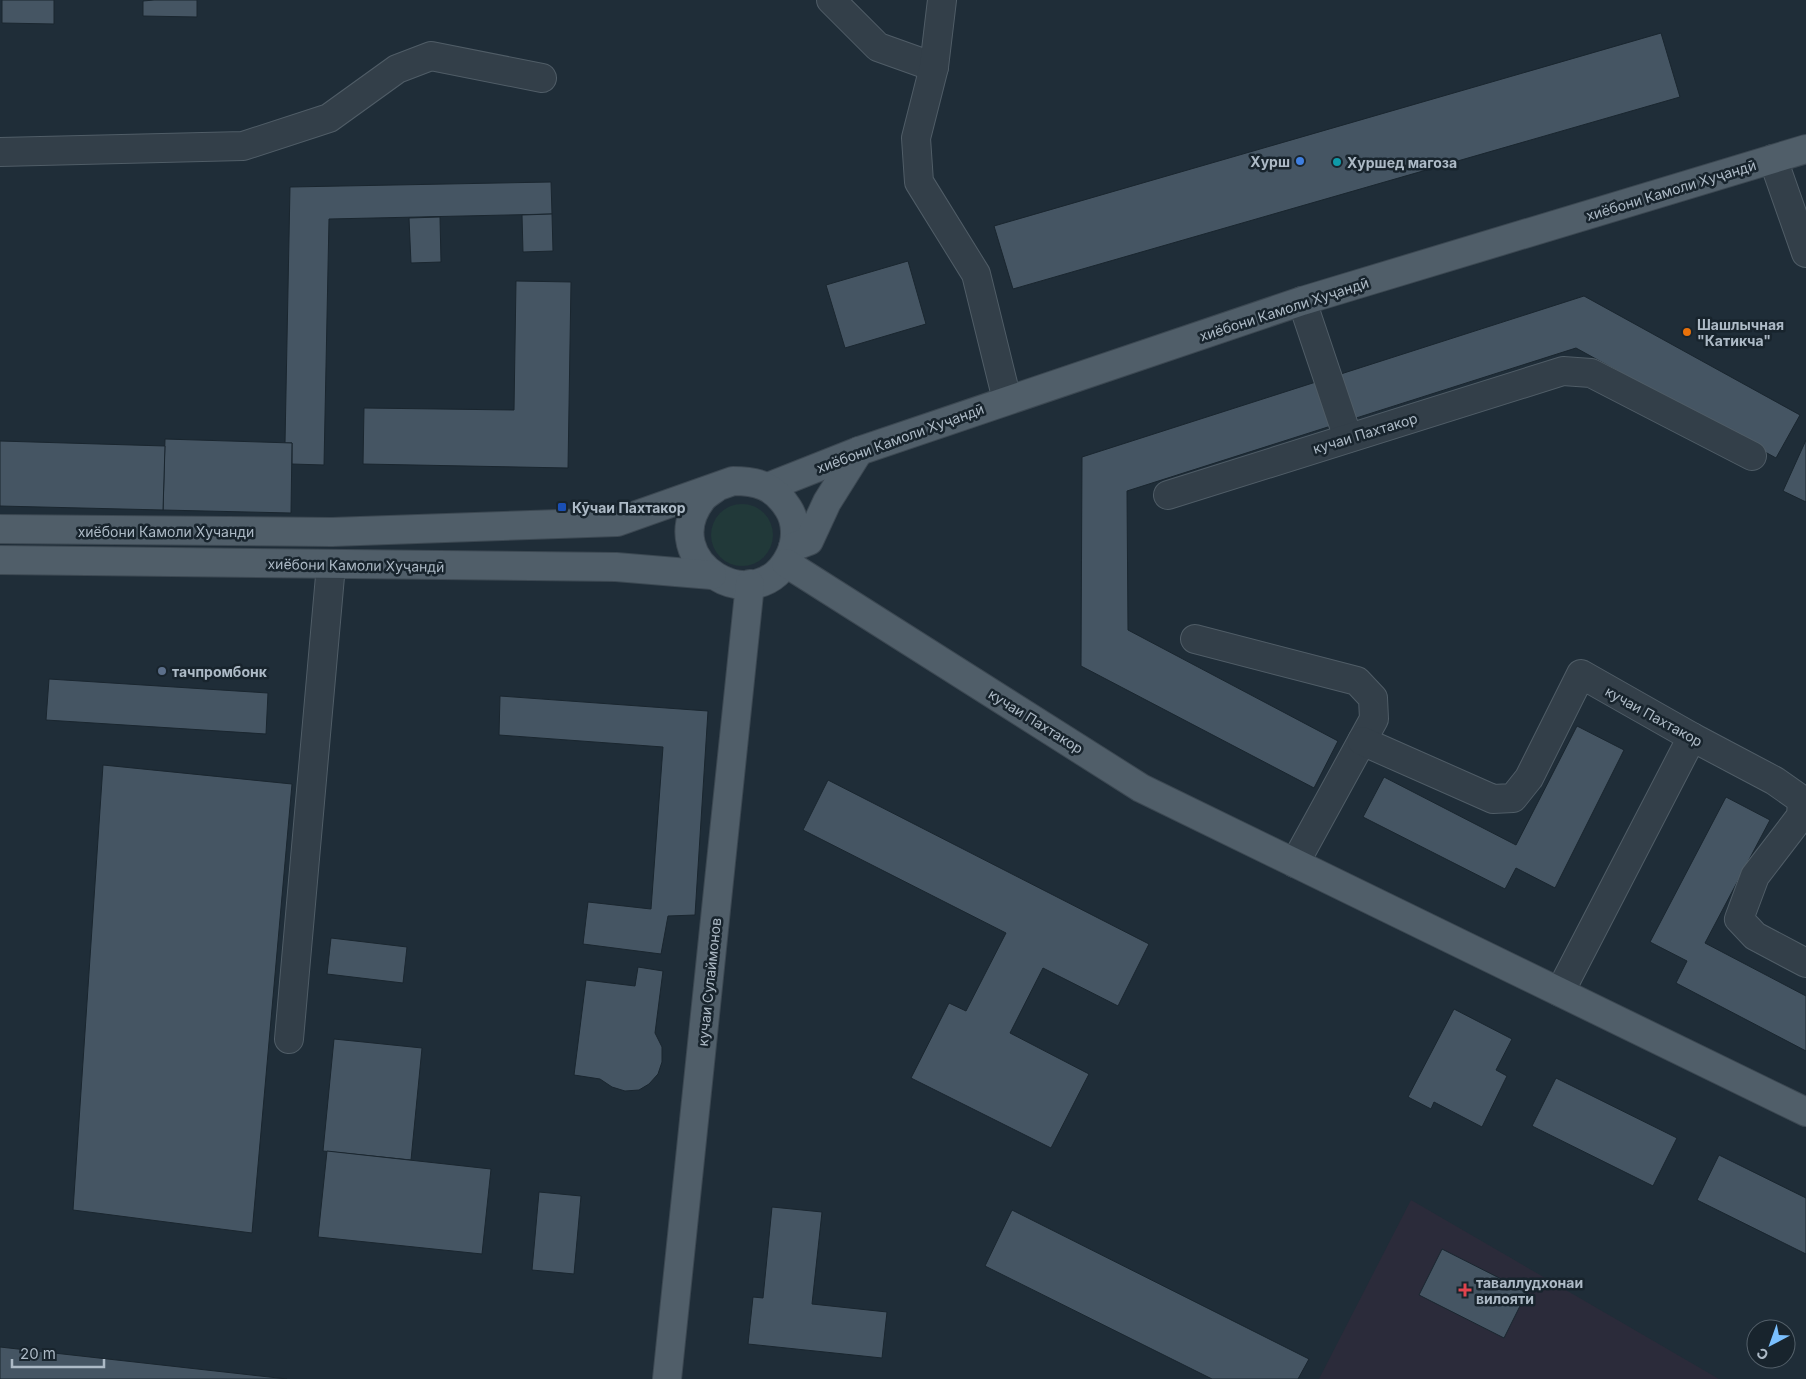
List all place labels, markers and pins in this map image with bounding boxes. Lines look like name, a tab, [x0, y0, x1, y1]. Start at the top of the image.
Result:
place label: Хурш	[1250, 153, 1290, 170]
place label: Хуршед магоза	[1347, 154, 1457, 171]
marker: Хурш	[1294, 155, 1306, 167]
marker: Хуршед магоза	[1331, 156, 1343, 168]
place label: Шашлычная "Катикча"	[1697, 316, 1784, 349]
marker: Шашлычная "Катикча"	[1681, 326, 1693, 338]
place label: Кӯчаи Пахтакор	[572, 499, 686, 516]
marker: Кӯчаи Пахтакор	[556, 501, 568, 513]
place label: тачпромбонк	[172, 663, 268, 680]
marker: тачпромбонк	[156, 665, 168, 677]
place label: таваллудхонаи вилояти	[1476, 1274, 1583, 1307]
marker: таваллудхонаи вилояти	[1458, 1283, 1472, 1297]

